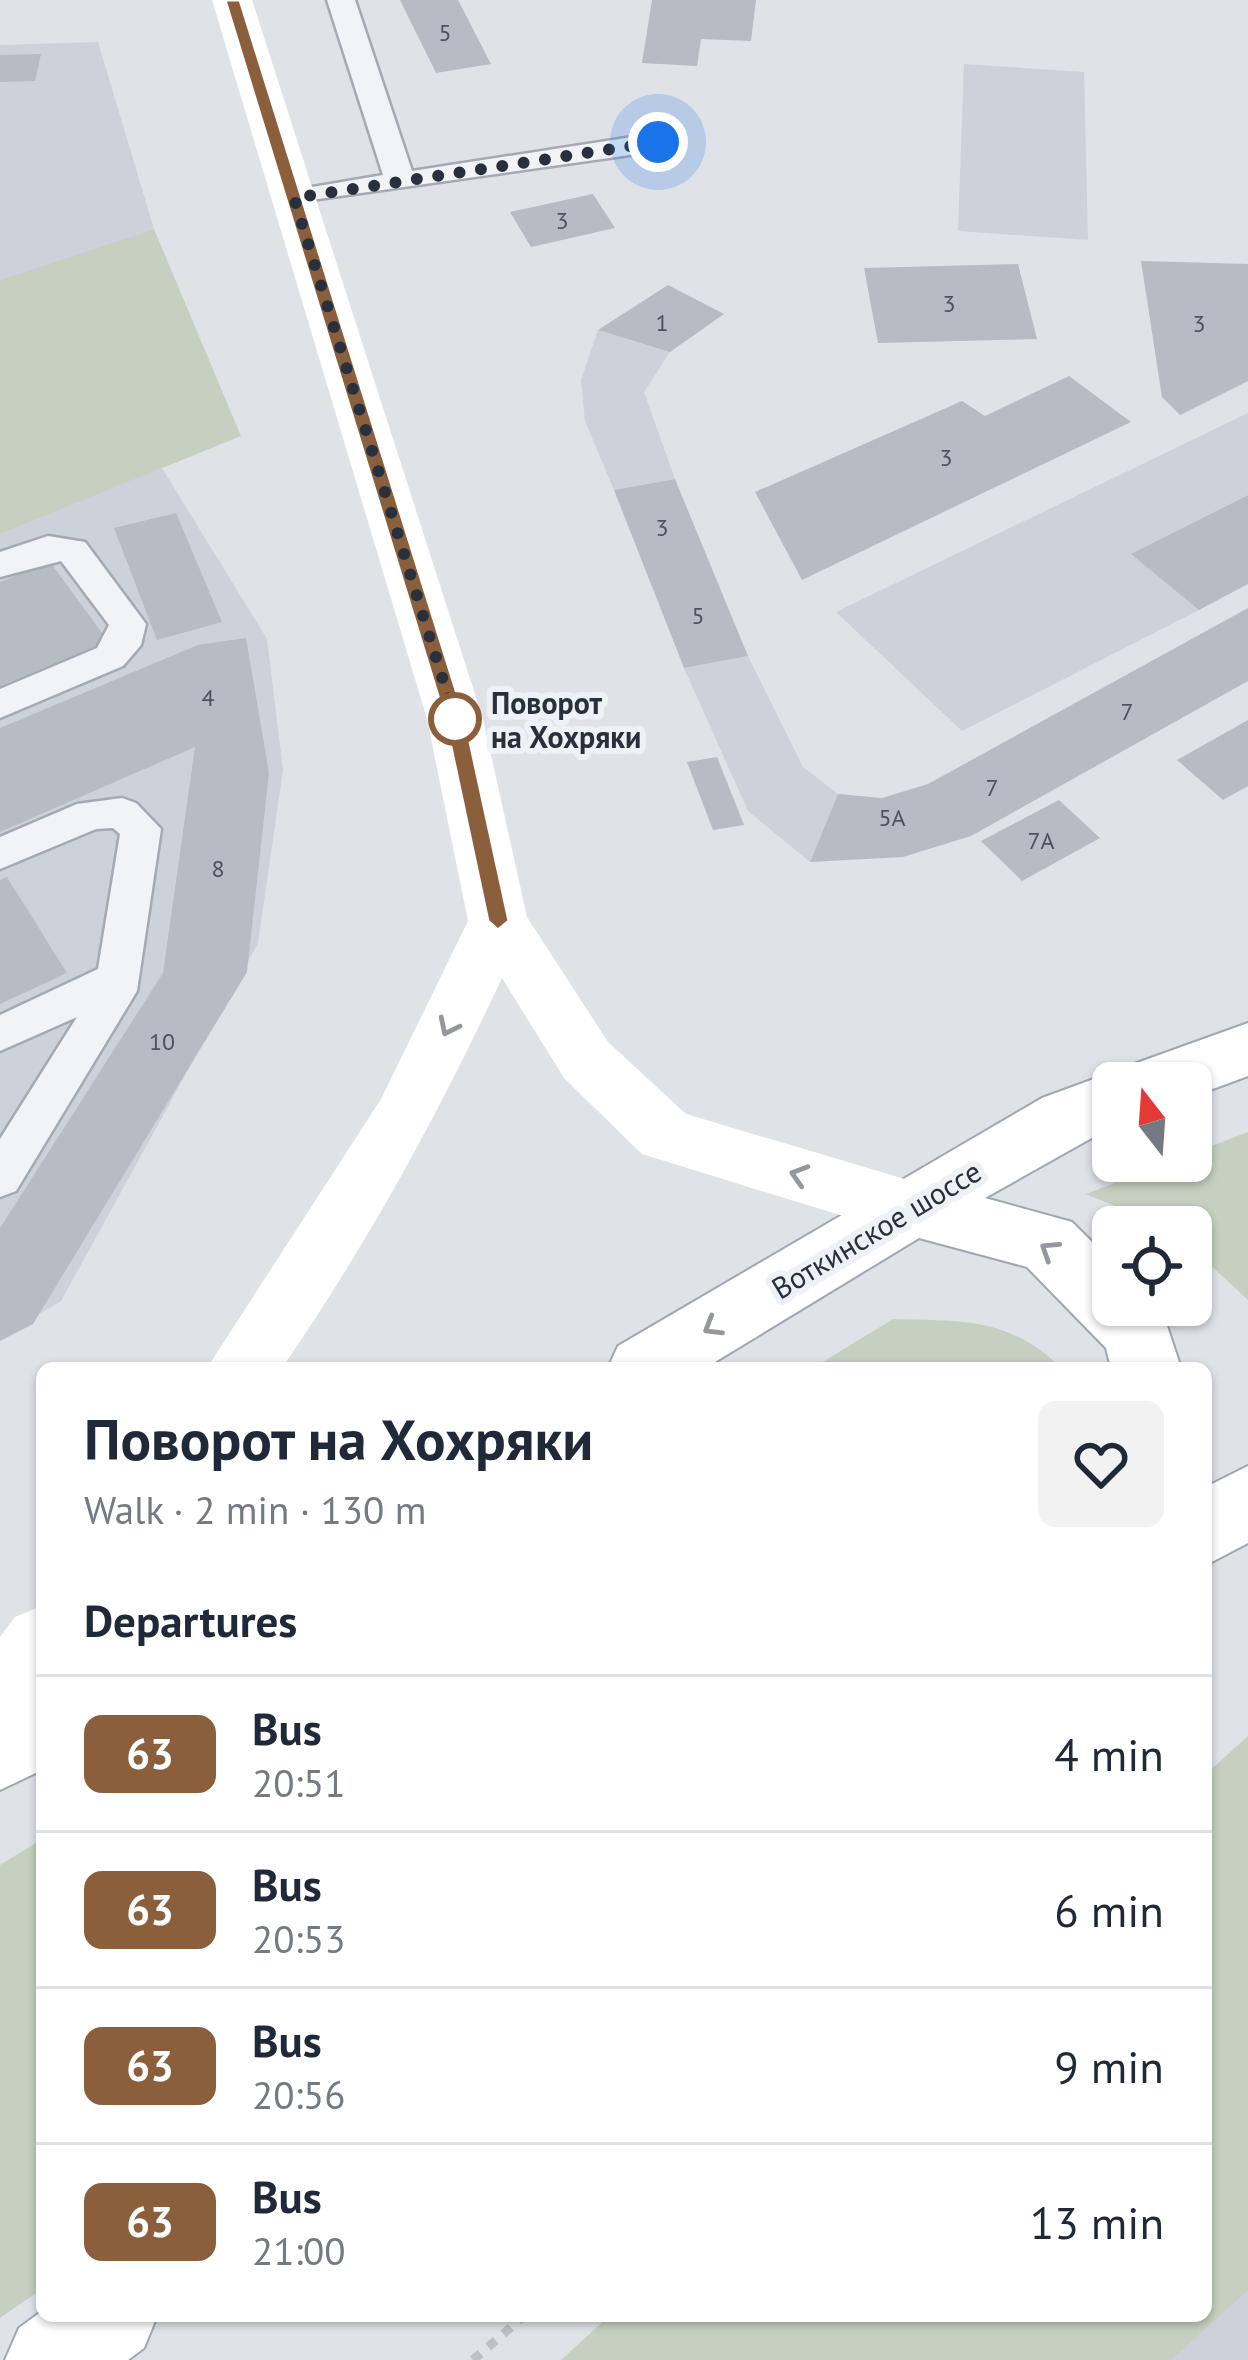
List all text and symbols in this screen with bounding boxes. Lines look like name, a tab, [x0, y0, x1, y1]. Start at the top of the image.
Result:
house number: 5	[438, 17, 452, 48]
your location	[628, 112, 688, 172]
house number: 3	[555, 205, 569, 236]
house number: 3	[942, 288, 956, 319]
house number: 1	[655, 307, 669, 338]
house number: 3	[1192, 308, 1206, 339]
house number: 3	[939, 442, 953, 473]
house number: 3	[655, 512, 669, 543]
house number: 5	[691, 600, 705, 631]
house number: 4	[201, 682, 215, 713]
place label: Поворот на Хохряки	[491, 683, 641, 756]
marker: Поворот на Хохряки	[430, 694, 480, 744]
house number: 7	[1120, 696, 1134, 727]
house number: 7	[985, 772, 999, 803]
house number: 5А	[878, 802, 906, 833]
house number: 7А	[1027, 825, 1055, 856]
house number: 8	[211, 853, 225, 884]
one-way arrow	[439, 1015, 462, 1036]
house number: 10	[149, 1026, 175, 1057]
north arrow	[1092, 1062, 1212, 1182]
map controls	[1092, 1062, 1212, 1326]
street label: Воткинское шоссе	[764, 1151, 988, 1307]
one-way arrow	[789, 1164, 810, 1189]
button: locate	[1092, 1206, 1212, 1326]
one-way arrow	[1040, 1242, 1062, 1264]
one-way arrow	[703, 1313, 725, 1335]
button: heart	[1038, 1401, 1164, 1527]
text: Поворот на Хохряки	[84, 1402, 593, 1476]
text: Walk · 2 min · 130 m	[84, 1484, 426, 1535]
text: Departures	[84, 1591, 297, 1649]
text: Bus	[252, 1699, 322, 1757]
text: 4 min	[1054, 1725, 1164, 1783]
text: 63	[126, 1726, 174, 1781]
text: 20:51	[252, 1757, 346, 1808]
text: Bus	[252, 1855, 322, 1913]
text: 6 min	[1054, 1881, 1164, 1939]
text: 63	[126, 1882, 174, 1937]
text: 20:53	[252, 1913, 346, 1964]
text: Bus	[252, 2011, 322, 2069]
text: 9 min	[1054, 2037, 1164, 2095]
text: 63	[126, 2038, 174, 2093]
text: 20:56	[252, 2069, 346, 2120]
text: Bus	[252, 2167, 322, 2225]
text: 13 min	[1030, 2193, 1164, 2251]
text: 63	[126, 2194, 174, 2249]
text: 21:00	[252, 2225, 346, 2276]

